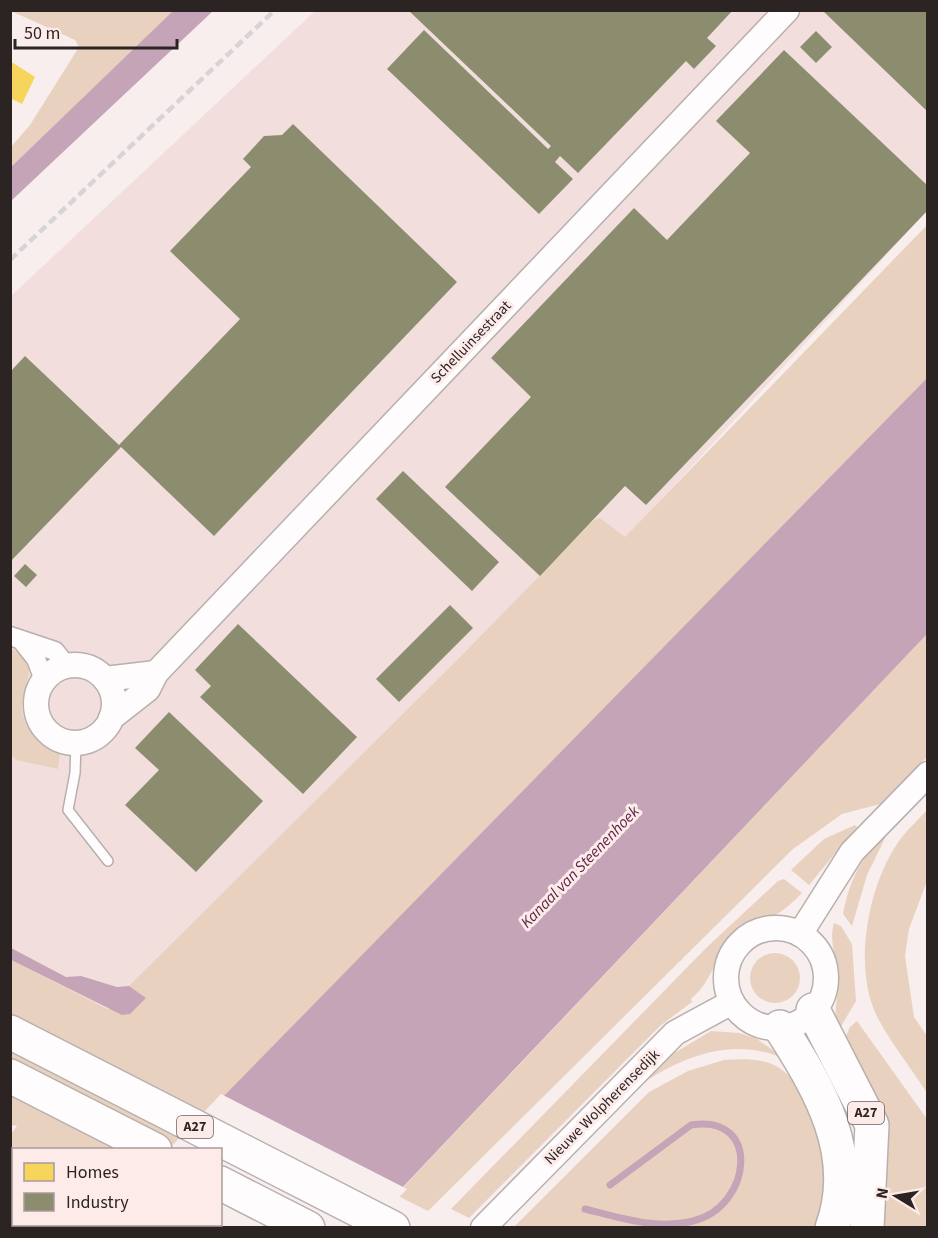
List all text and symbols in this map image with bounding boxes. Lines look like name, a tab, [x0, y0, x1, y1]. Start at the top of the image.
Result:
scale bar	[15, 12, 177, 50]
text: 50 m	[24, 21, 60, 46]
street label: Schelluinsestraat	[426, 296, 516, 388]
water label: Kanaal van Steenenhoek	[516, 801, 645, 933]
street label: Nieuwe Wolpherensedijk	[540, 1044, 665, 1169]
road number: A27	[848, 1102, 884, 1124]
road number: A27	[177, 1116, 213, 1138]
legend	[12, 1148, 222, 1226]
text: Homes	[66, 1160, 119, 1185]
north arrow	[866, 1166, 926, 1226]
text: N	[870, 1186, 894, 1201]
text: Industry	[66, 1190, 129, 1215]

